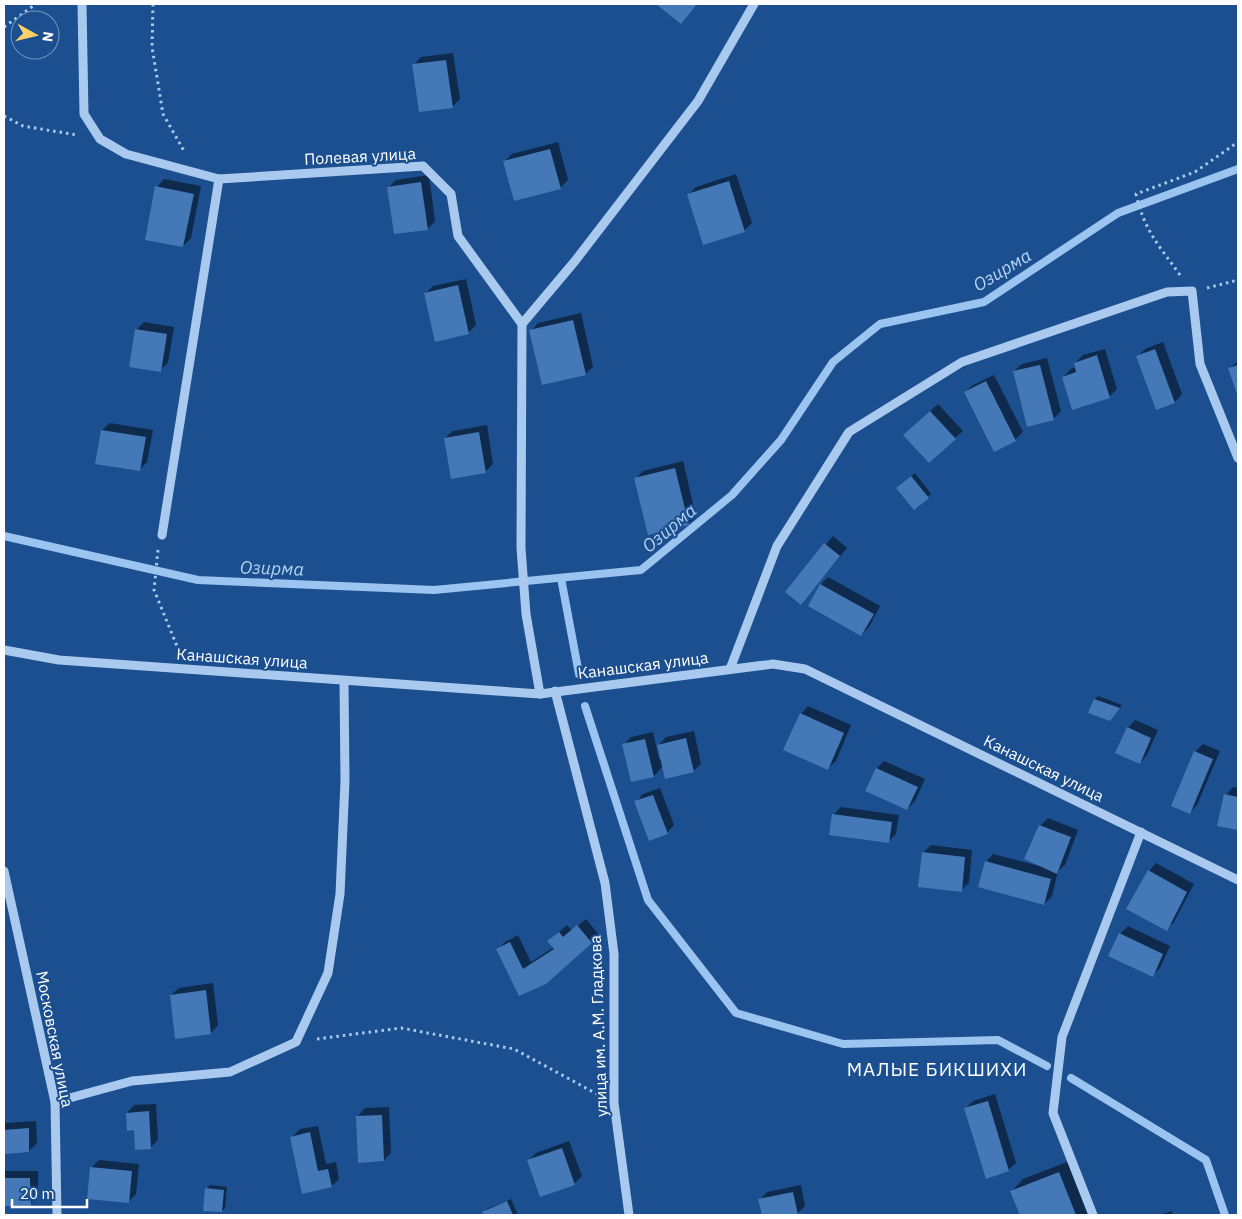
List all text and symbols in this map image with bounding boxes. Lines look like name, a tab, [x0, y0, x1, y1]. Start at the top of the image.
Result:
north arrow	[10, 10, 60, 60]
text: N	[38, 31, 57, 43]
street label: Полевая улица	[304, 143, 417, 169]
water label: Озирма	[969, 244, 1035, 296]
water label: Озирма	[637, 499, 701, 557]
water label: Озирма	[240, 555, 304, 581]
street label: Канашская улица	[176, 643, 309, 673]
street label: Канашская улица	[576, 647, 710, 683]
street label: Канашская улица	[980, 730, 1108, 806]
street label: улица им. А.М. Гладкова	[585, 934, 611, 1117]
street label: Московская улица	[32, 969, 78, 1109]
district label: МАЛЫЕ БИКШИХИ	[847, 1057, 1027, 1081]
scale bar	[12, 1176, 88, 1208]
text: 20 m	[20, 1184, 55, 1203]

